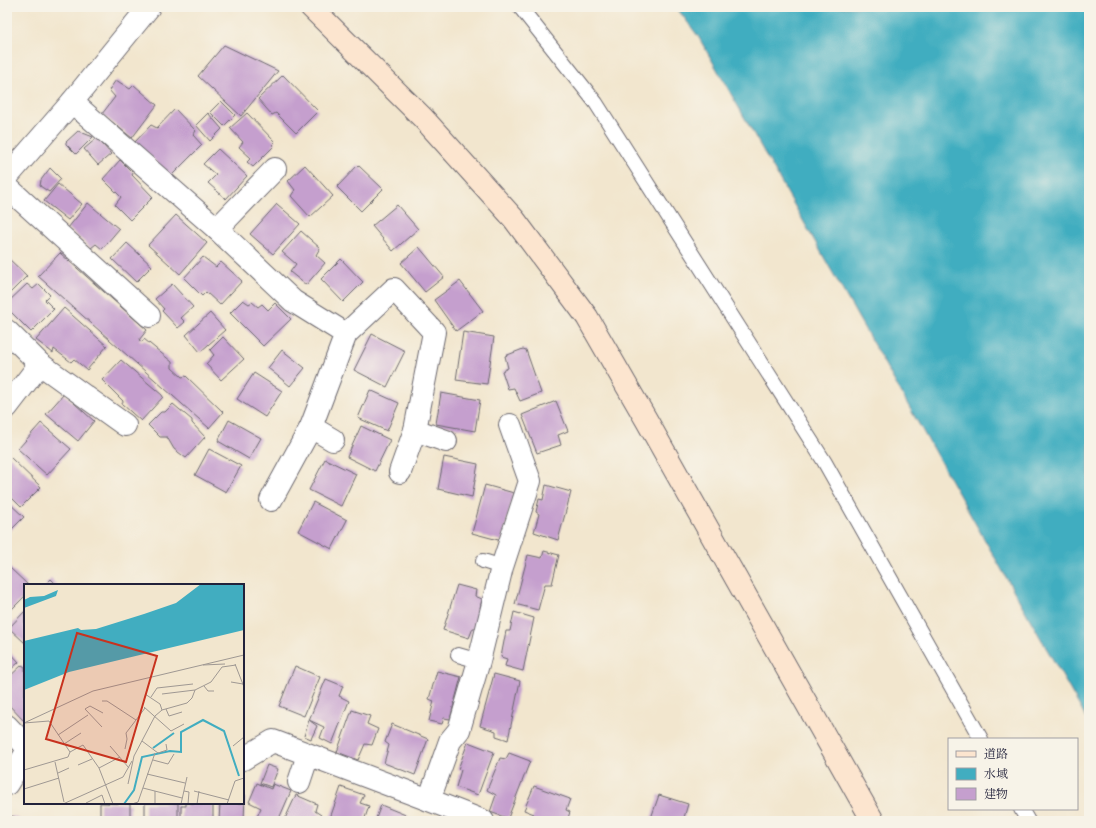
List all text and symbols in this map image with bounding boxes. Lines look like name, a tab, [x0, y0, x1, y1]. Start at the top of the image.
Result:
inset map	[24, 584, 244, 804]
legend	[948, 738, 1078, 810]
text: 道路	[984, 747, 1008, 762]
text: 水域	[984, 767, 1008, 782]
text: 建物	[984, 787, 1008, 802]

